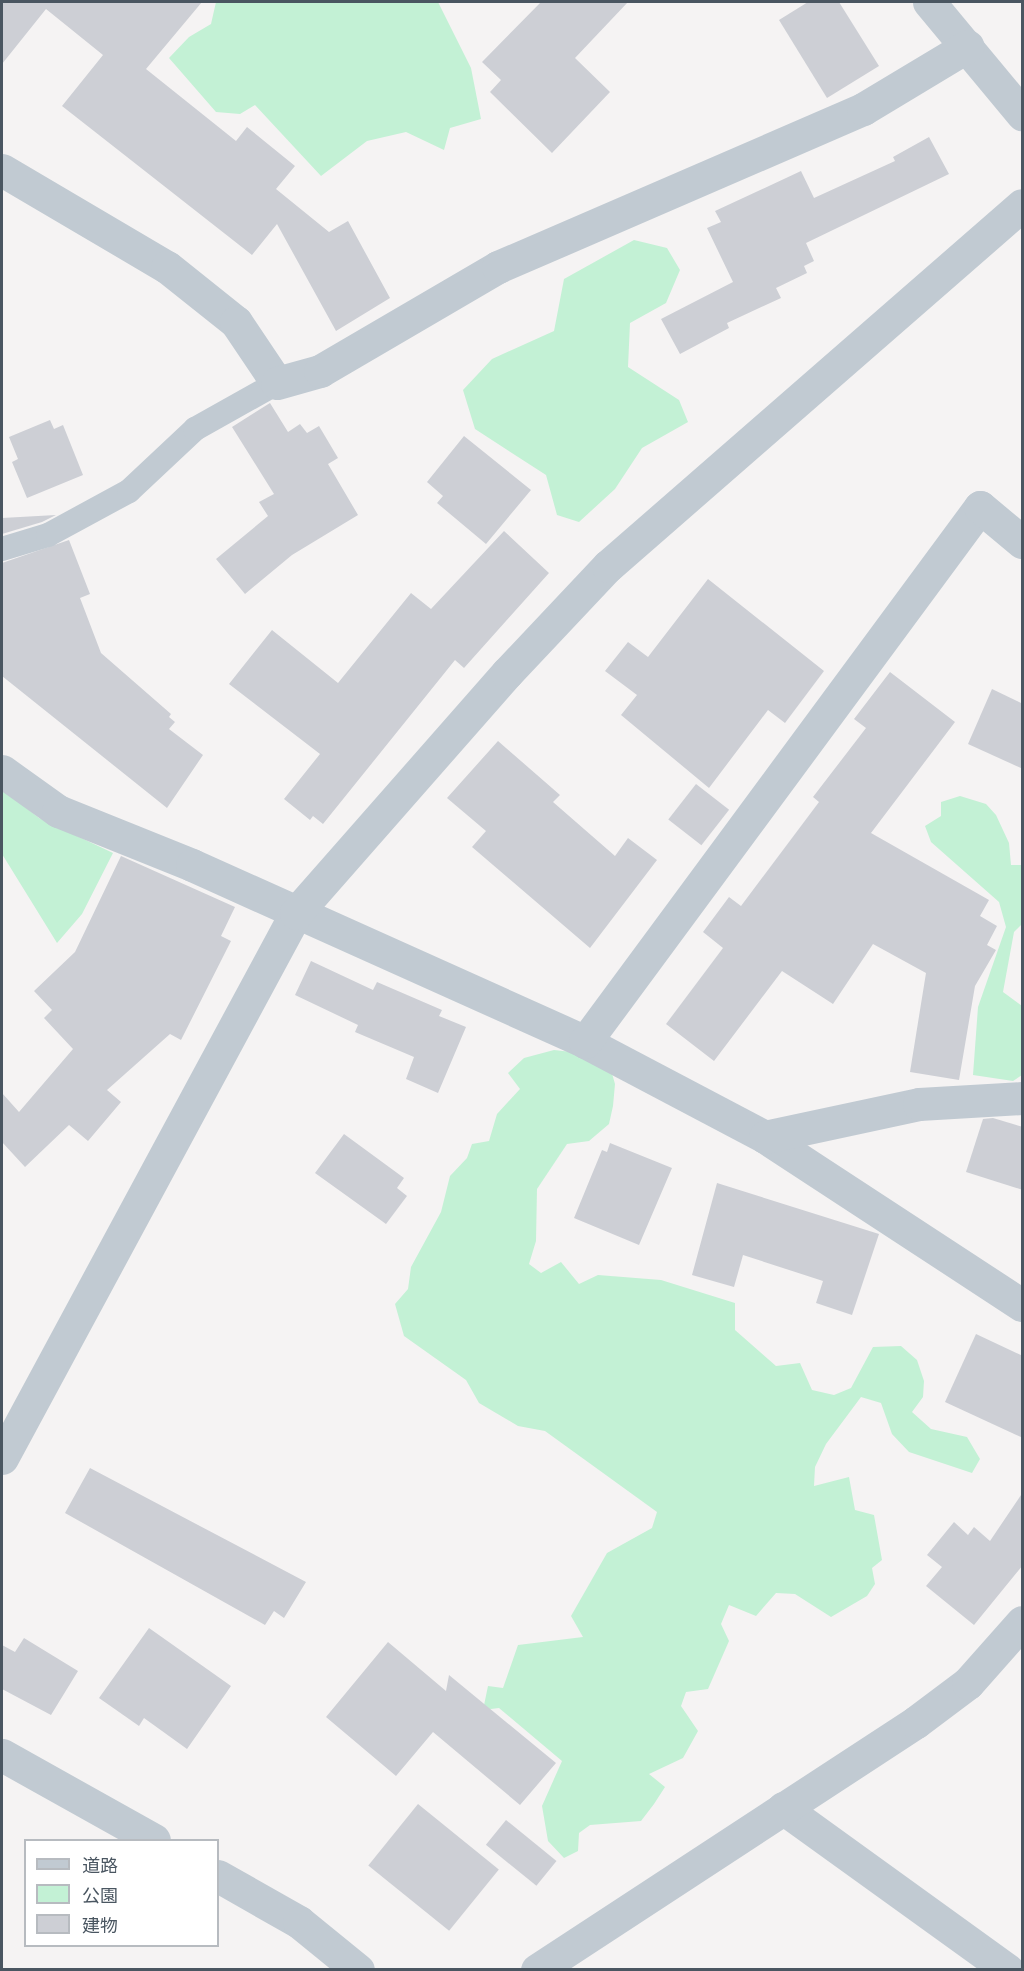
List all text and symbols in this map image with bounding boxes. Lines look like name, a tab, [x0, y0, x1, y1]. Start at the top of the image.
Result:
legend	[24, 1839, 219, 1947]
text: 道路	[82, 1854, 118, 1876]
text: 公園	[82, 1884, 118, 1906]
text: 建物	[82, 1914, 118, 1936]

